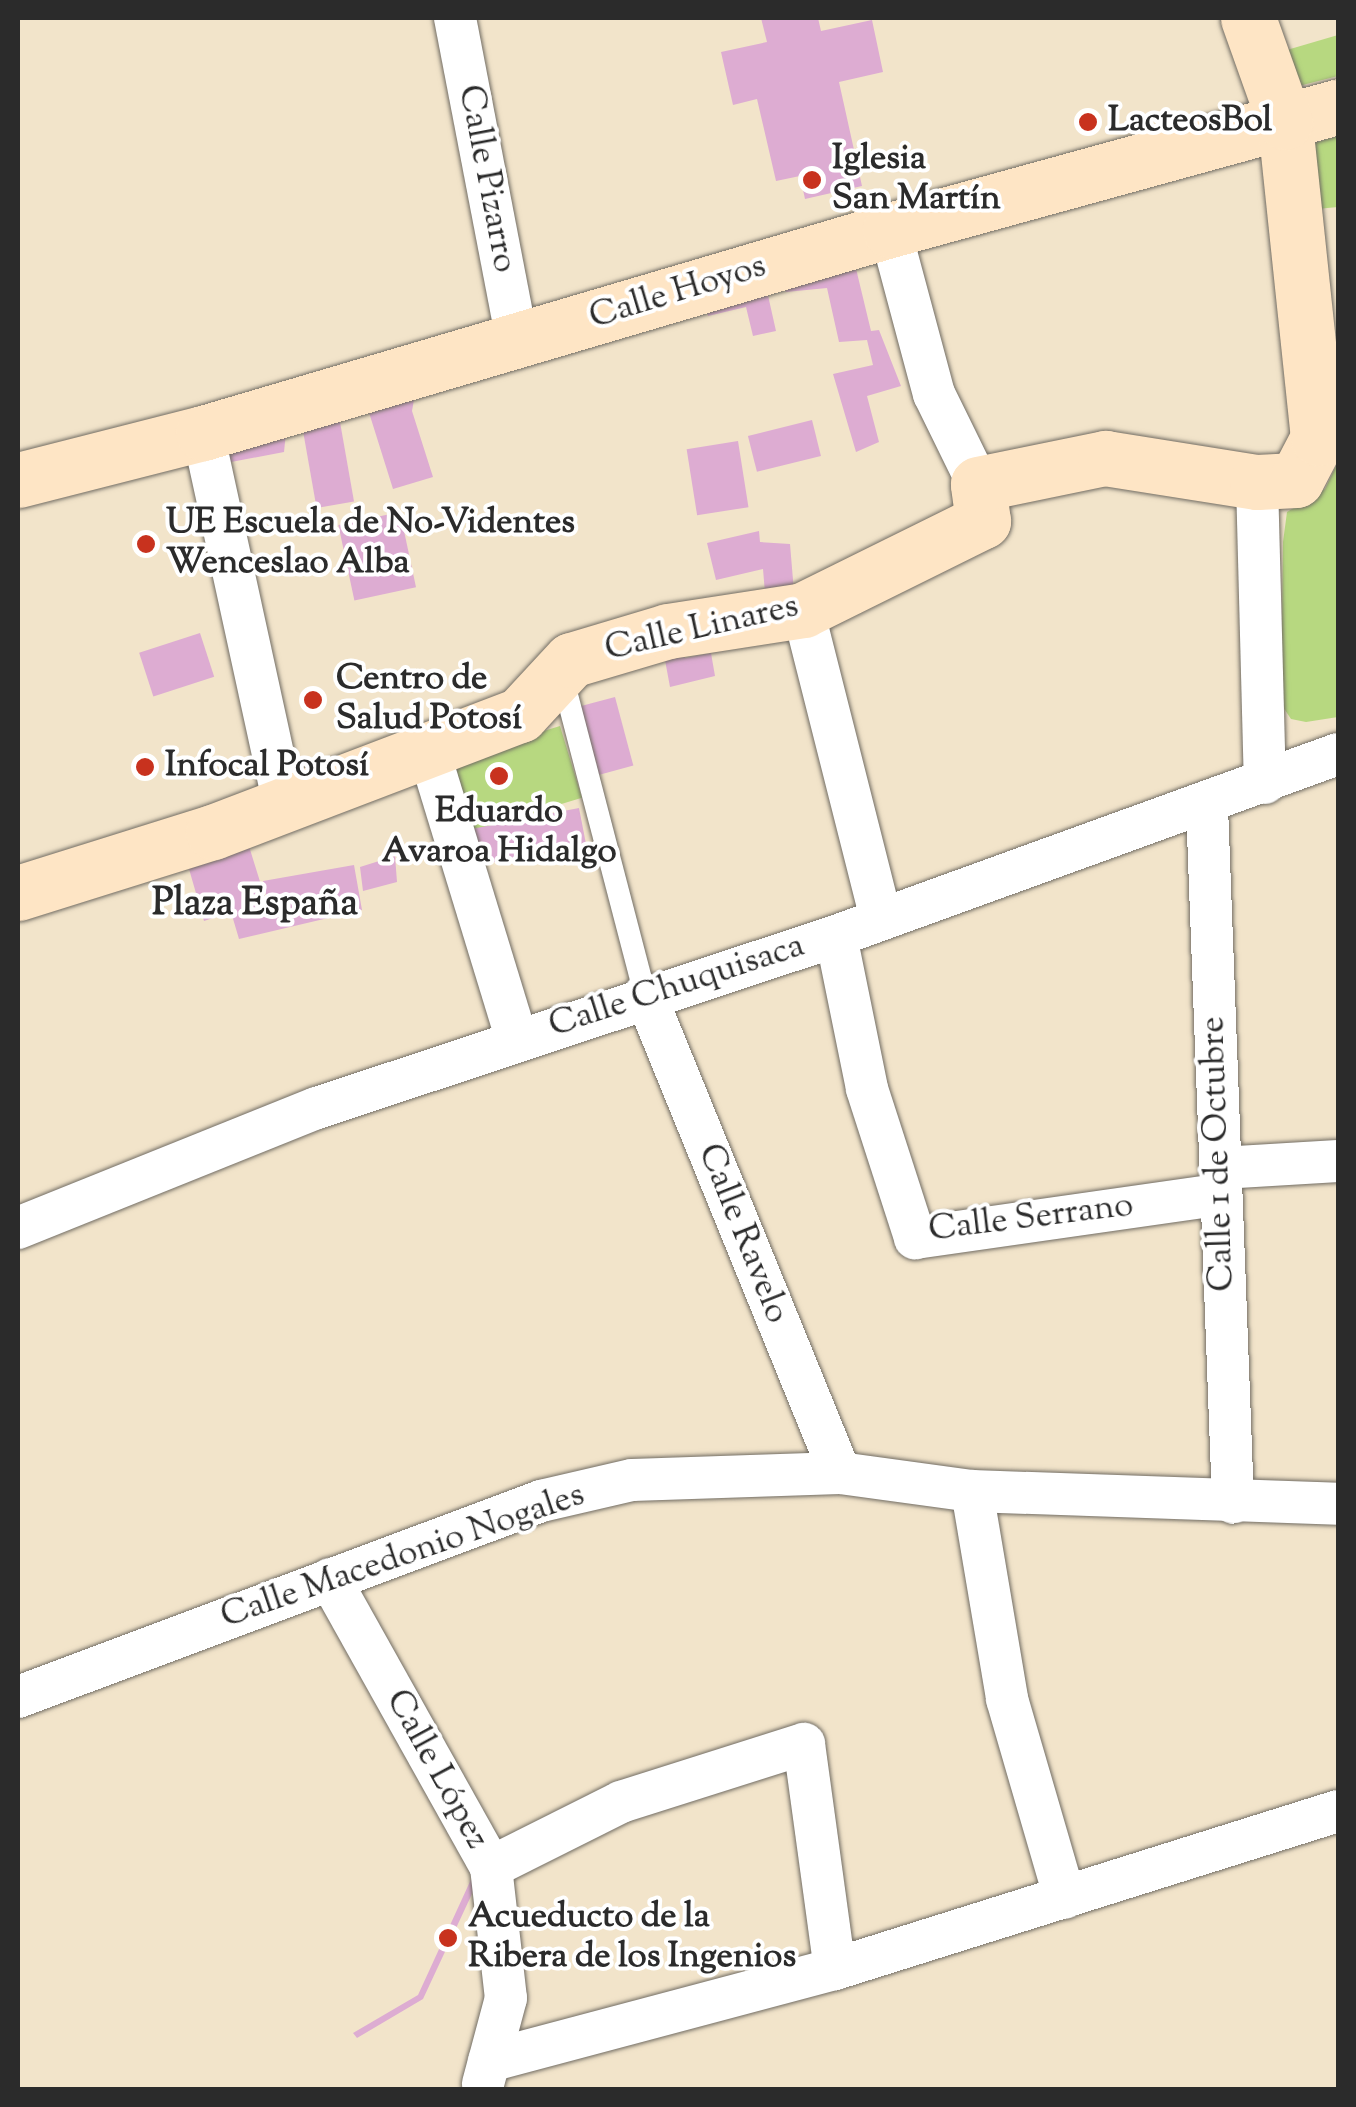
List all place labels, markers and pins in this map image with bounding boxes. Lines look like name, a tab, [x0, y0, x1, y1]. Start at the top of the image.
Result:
place label: LacteosBol	[1108, 101, 1272, 143]
marker: LacteosBol	[1077, 111, 1099, 133]
place label: Iglesia San Martín	[832, 139, 1001, 221]
marker: Iglesia San Martín	[801, 169, 823, 191]
place label: UE Escuela de No-Videntes Wenceslao Alba	[166, 503, 575, 585]
marker: UE Escuela de No-Videntes Wenceslao Alba	[135, 533, 157, 555]
place label: Centro de Salud Potosí	[336, 659, 522, 741]
marker: Centro de Salud Potosí	[300, 687, 326, 713]
place label: Infocal Potosí	[165, 746, 369, 788]
marker: Infocal Potosí	[134, 756, 156, 778]
marker: Eduardo Avaroa Hidalgo	[488, 765, 510, 787]
place label: Eduardo Avaroa Hidalgo	[381, 792, 617, 874]
place label: Acueducto de la Ribera de los Ingenios	[468, 1897, 796, 1979]
marker: Acueducto de la Ribera de los Ingenios	[437, 1927, 459, 1949]

